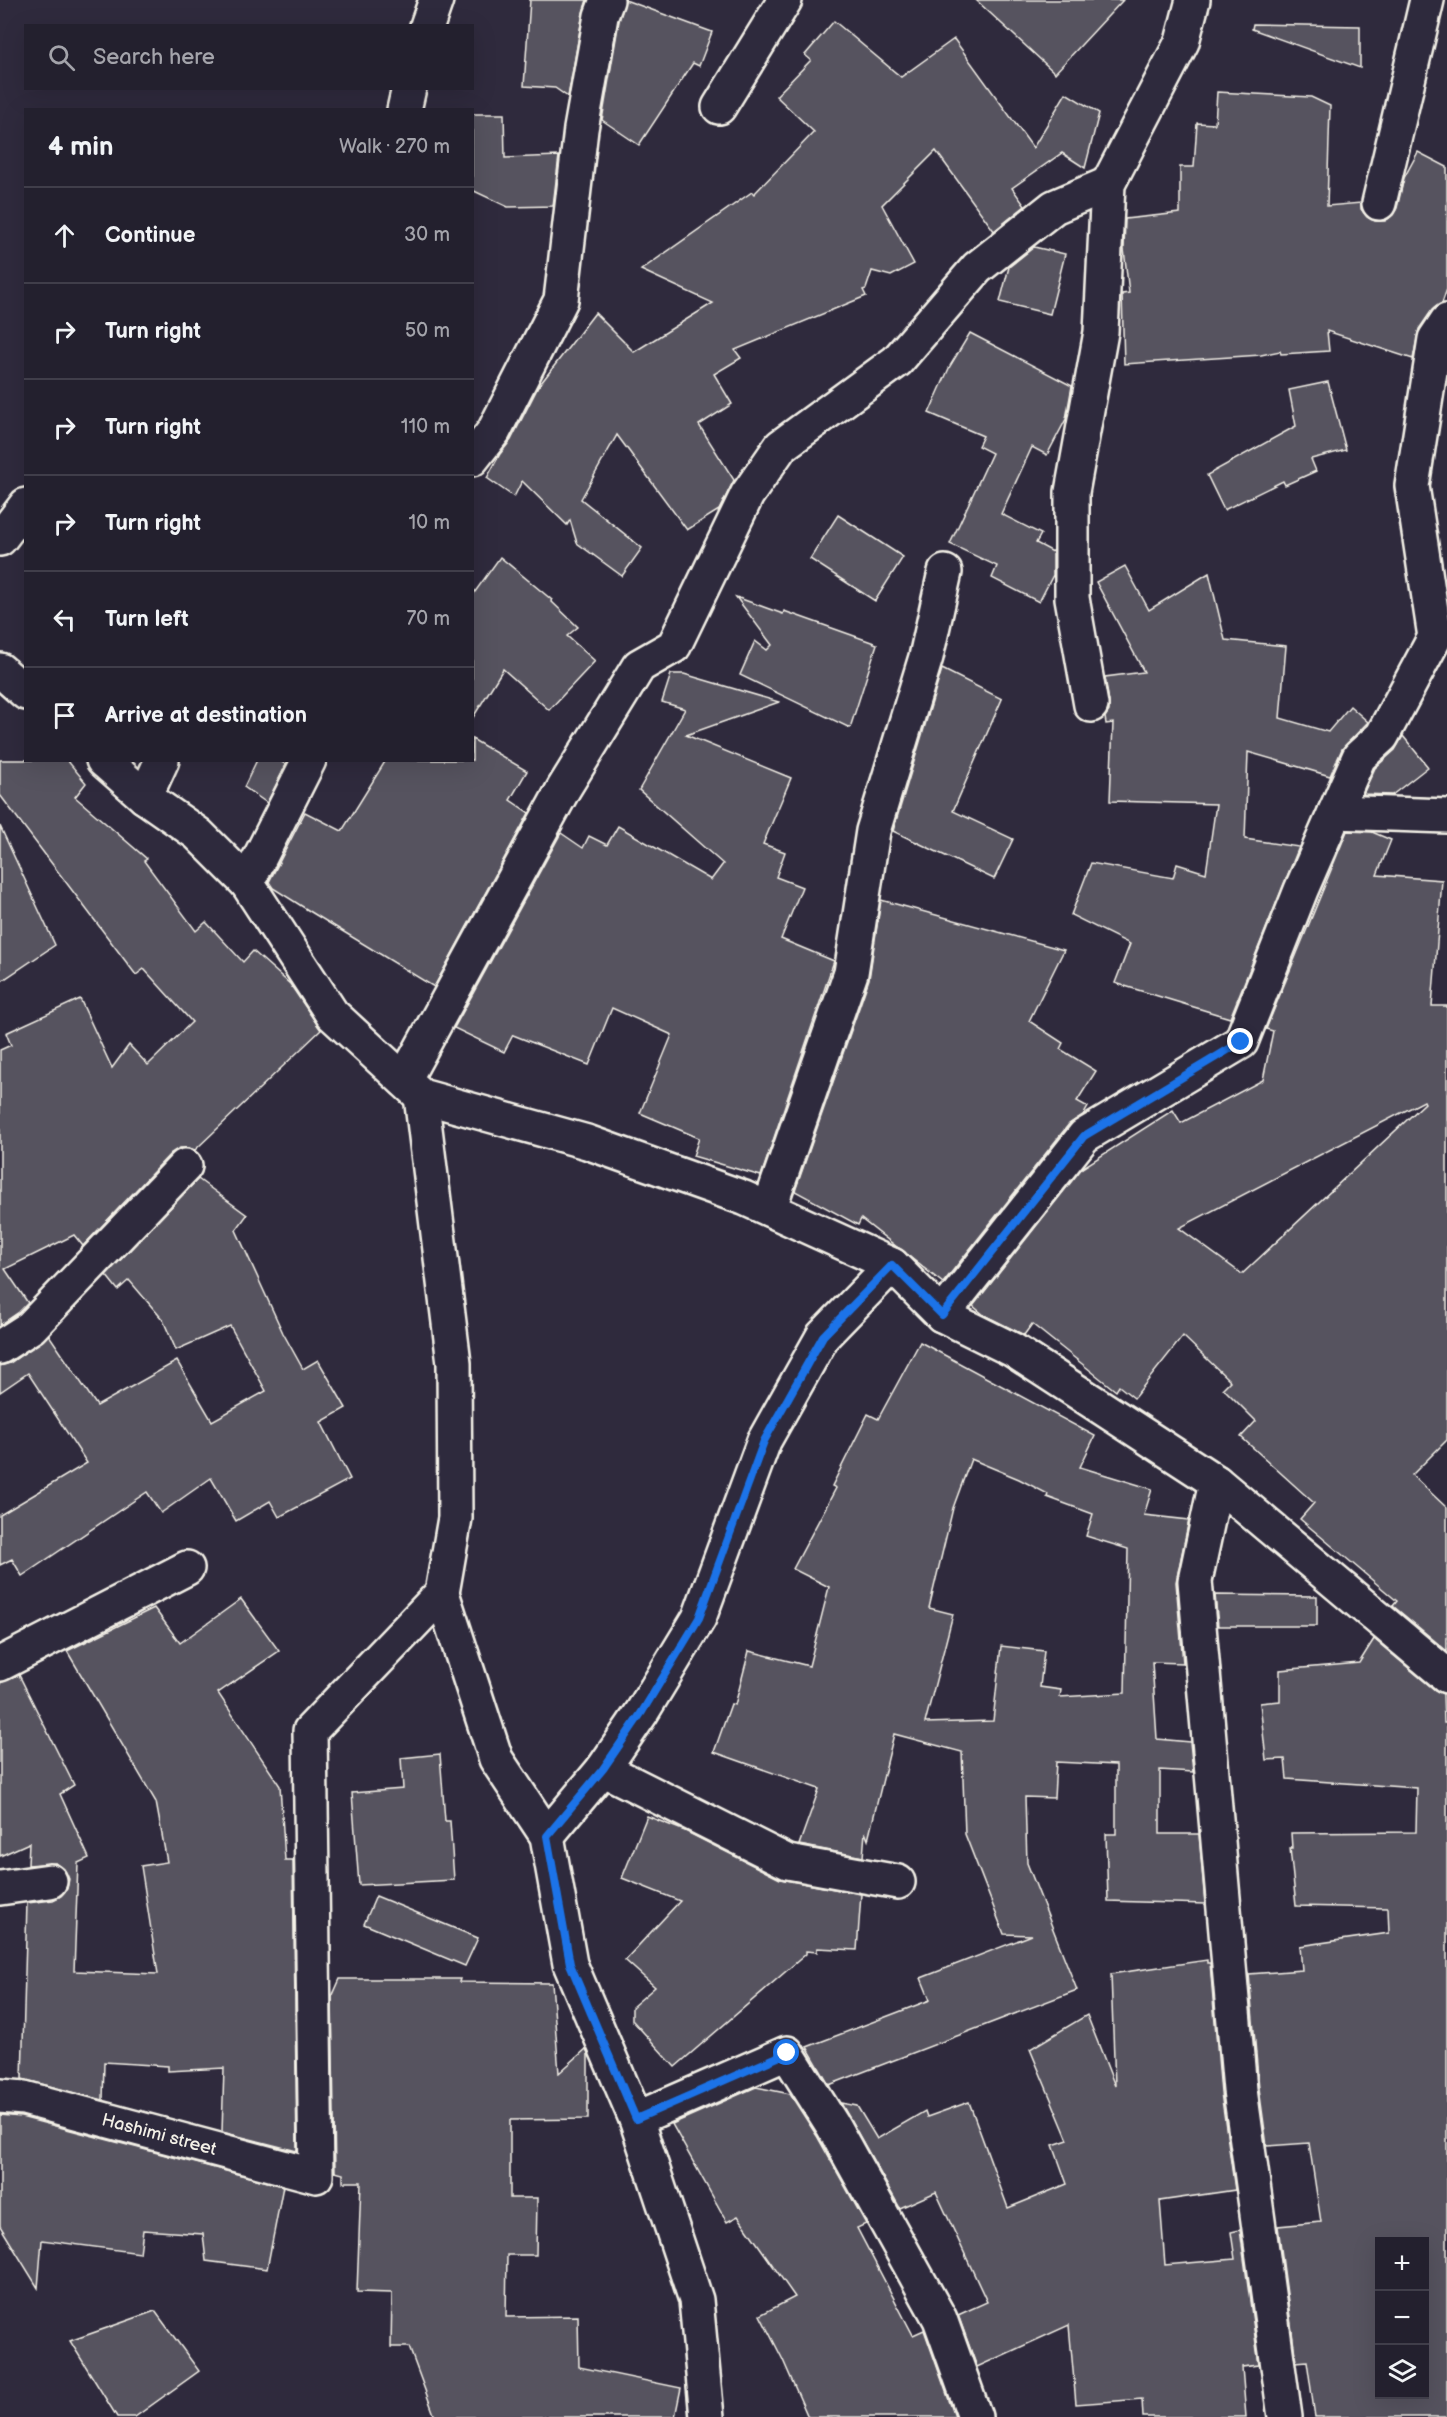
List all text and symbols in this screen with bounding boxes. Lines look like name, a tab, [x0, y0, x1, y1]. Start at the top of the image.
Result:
search box	[24, 24, 474, 90]
icon: search	[45, 41, 78, 74]
text: Search here	[93, 44, 215, 71]
text: 4 min	[48, 132, 113, 163]
text: Walk · 270 m	[339, 135, 450, 159]
icon: ahead	[48, 219, 81, 252]
text: Continue	[105, 222, 195, 249]
text: 30 m	[404, 223, 450, 247]
icon: right	[48, 315, 81, 348]
text: Turn right	[105, 318, 201, 345]
text: 50 m	[405, 319, 450, 343]
icon: right	[48, 411, 81, 444]
text: Turn right	[105, 414, 201, 441]
text: 110 m	[401, 415, 450, 439]
icon: right	[48, 507, 81, 540]
text: Turn right	[105, 510, 201, 537]
text: 10 m	[409, 511, 450, 535]
icon: left	[48, 603, 81, 636]
text: Turn left	[105, 606, 189, 633]
text: 70 m	[406, 607, 450, 631]
icon: arrive	[48, 699, 81, 732]
text: Arrive at destination	[105, 702, 307, 729]
route end	[1227, 1028, 1253, 1054]
route start	[773, 2039, 799, 2065]
street label: Hashimi street	[99, 2109, 219, 2160]
map controls	[1375, 2237, 1429, 2399]
button: +	[1375, 2237, 1429, 2291]
button: −	[1375, 2291, 1429, 2345]
button: layers	[1375, 2345, 1429, 2399]

